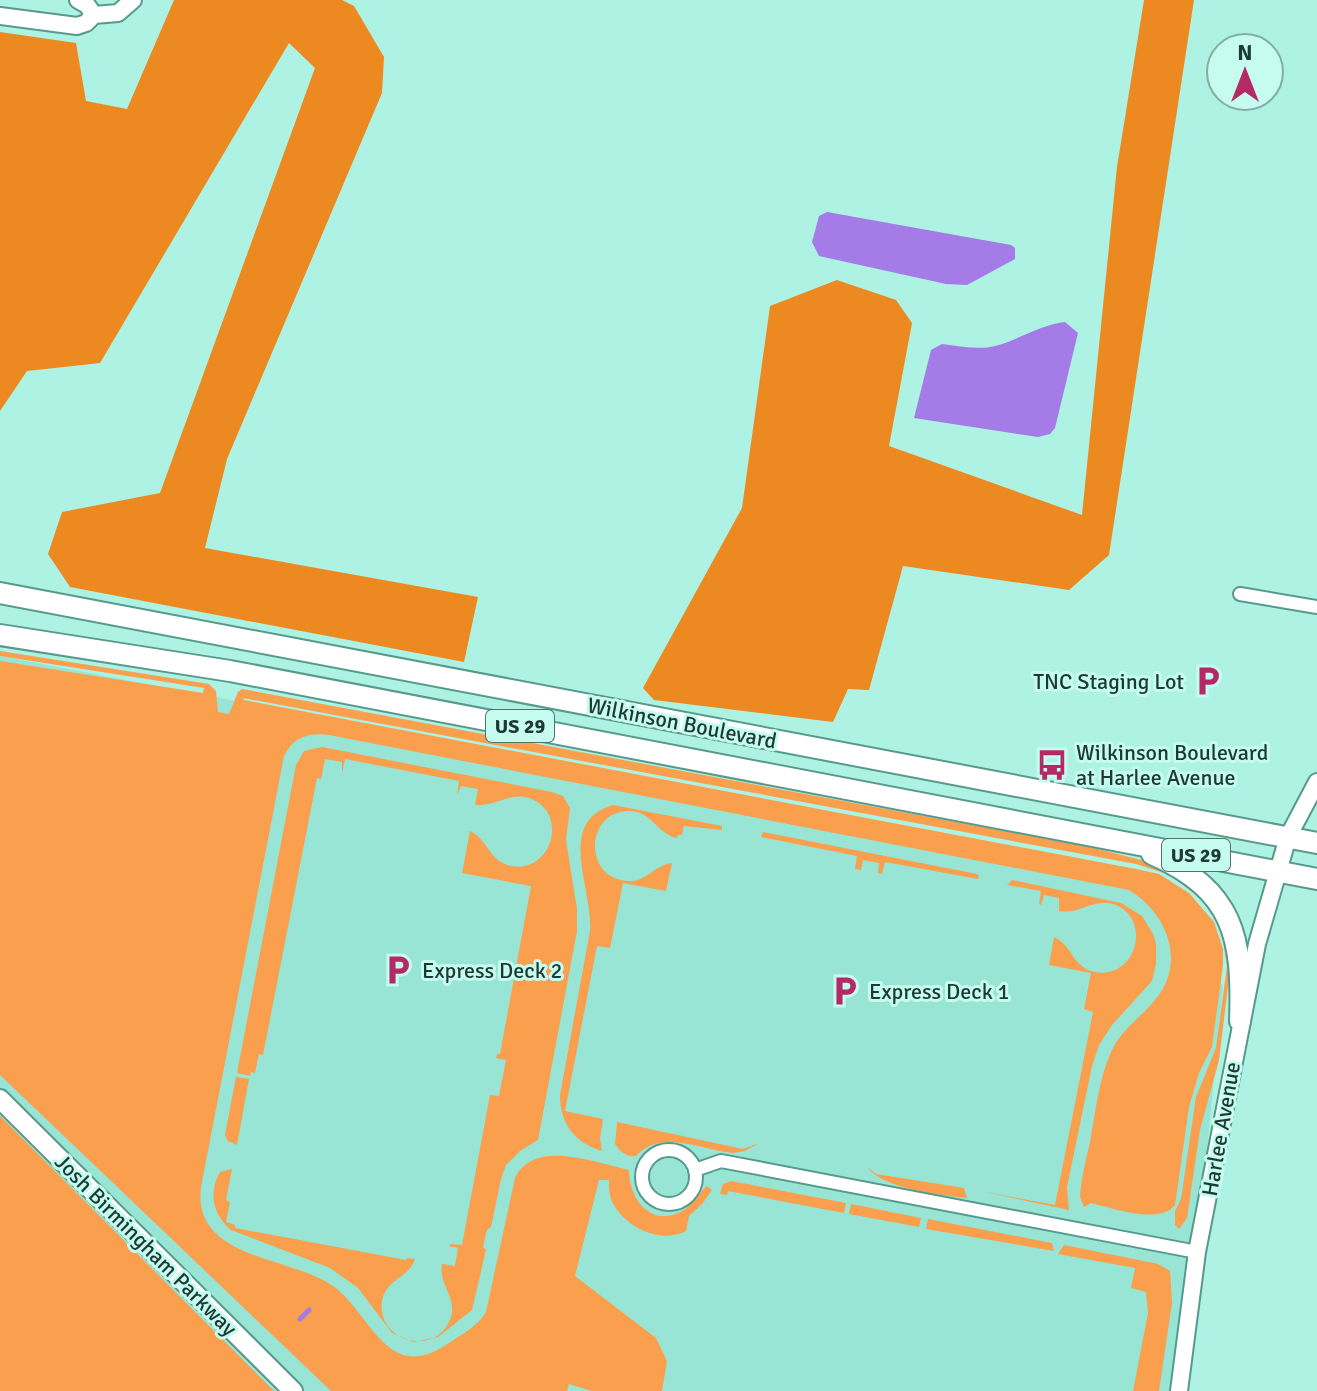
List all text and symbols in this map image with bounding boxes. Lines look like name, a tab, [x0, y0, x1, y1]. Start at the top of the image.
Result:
north arrow	[1205, 32, 1285, 112]
text: N	[1237, 39, 1253, 66]
parking icon: TNC Staging Lot	[1191, 664, 1225, 698]
place label: TNC Staging Lot	[1033, 668, 1184, 695]
street label: Wilkinson Boulevard	[585, 691, 779, 755]
road number: US 29	[486, 710, 554, 742]
place label: Wilkinson Boulevard at Harlee Avenue	[1076, 739, 1268, 791]
bus stop icon: Wilkinson Boulevard at Harlee Avenue	[1035, 748, 1069, 782]
road number: US 29	[1162, 839, 1230, 871]
parking icon: Express Deck 2	[381, 953, 415, 987]
place label: Express Deck 2	[422, 957, 562, 984]
parking icon: Express Deck 1	[828, 974, 862, 1008]
place label: Express Deck 1	[869, 978, 1009, 1005]
street label: Harlee Avenue	[1196, 1060, 1246, 1198]
street label: Josh Birmingham Parkway	[49, 1148, 243, 1342]

